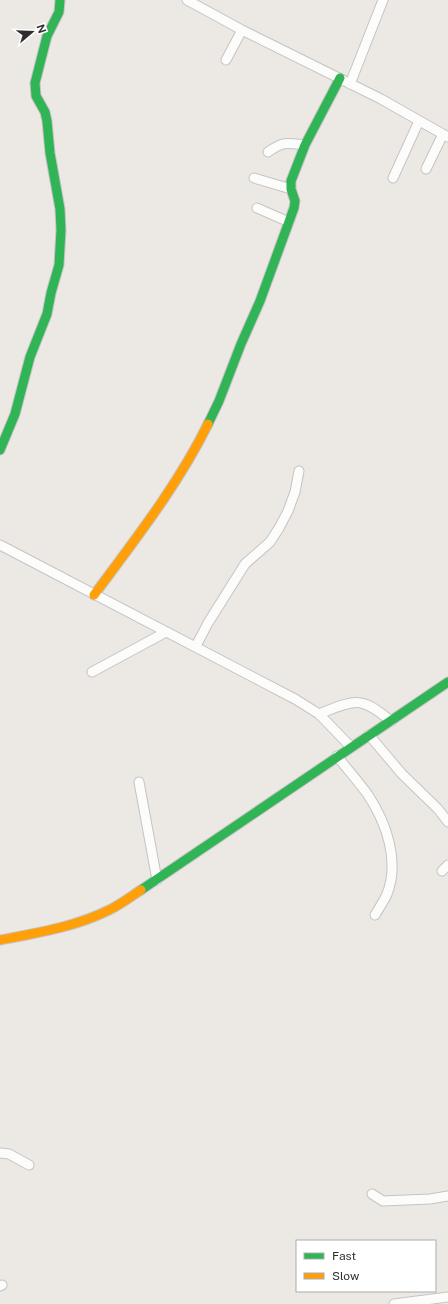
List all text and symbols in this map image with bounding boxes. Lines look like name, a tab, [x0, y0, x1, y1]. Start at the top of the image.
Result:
north arrow	[12, 12, 52, 52]
text: N	[34, 23, 49, 35]
legend	[296, 1240, 436, 1292]
text: Fast	[332, 1249, 357, 1263]
text: Slow	[332, 1269, 360, 1283]

